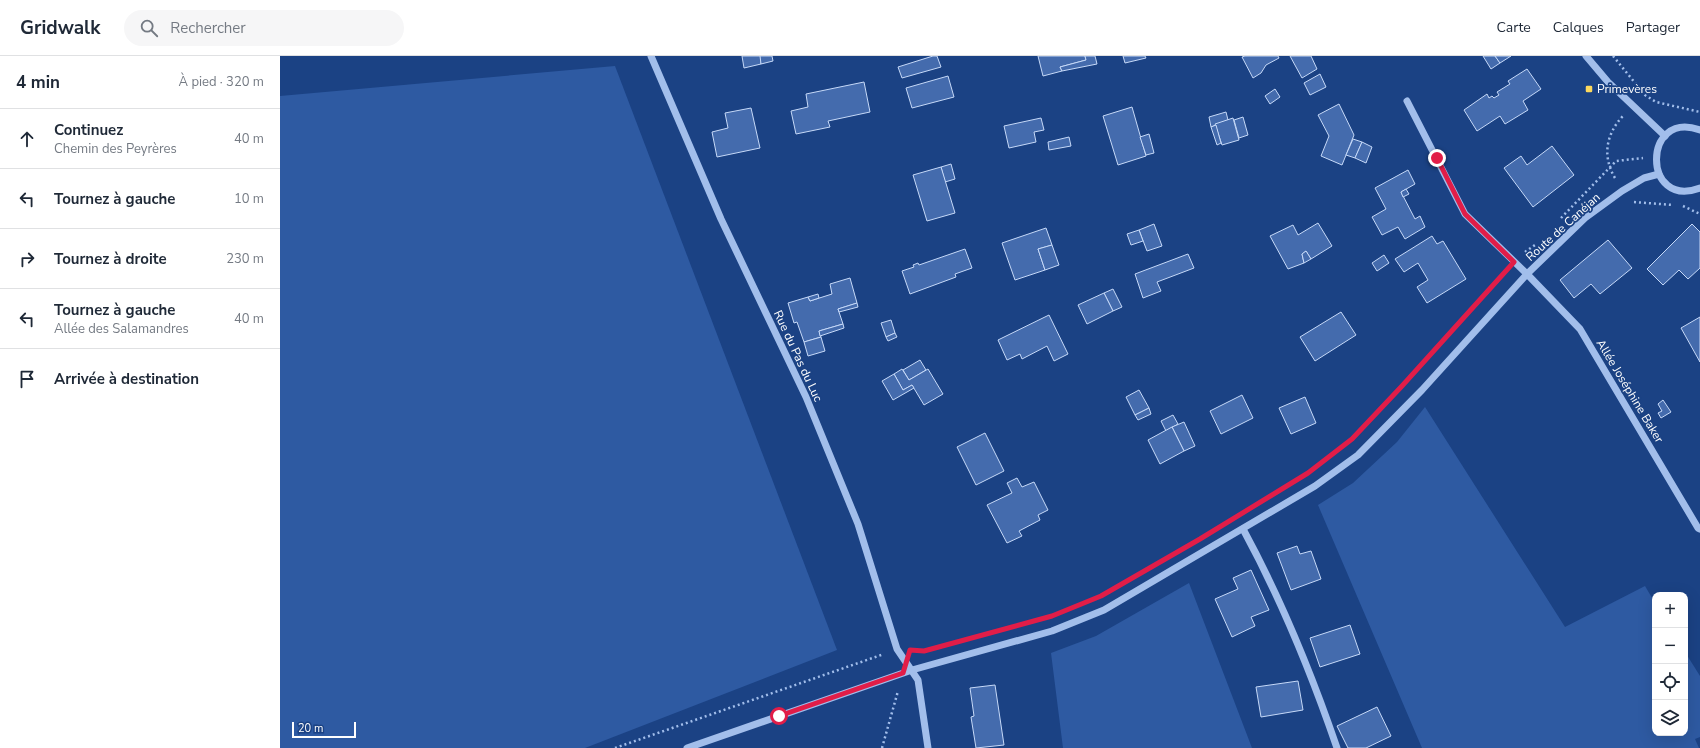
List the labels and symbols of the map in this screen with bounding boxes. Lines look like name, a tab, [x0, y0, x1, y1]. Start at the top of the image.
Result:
place label: Primevères	[1597, 81, 1657, 97]
marker: Primevères	[1584, 84, 1594, 94]
route end	[1428, 149, 1446, 167]
street label: Route de Canéjan	[1522, 189, 1604, 265]
street label: Rue du Pas du Luc	[770, 308, 826, 405]
street label: Allée Joséphine Baker	[1593, 336, 1668, 446]
route start	[770, 707, 788, 725]
scale bar	[292, 720, 356, 739]

